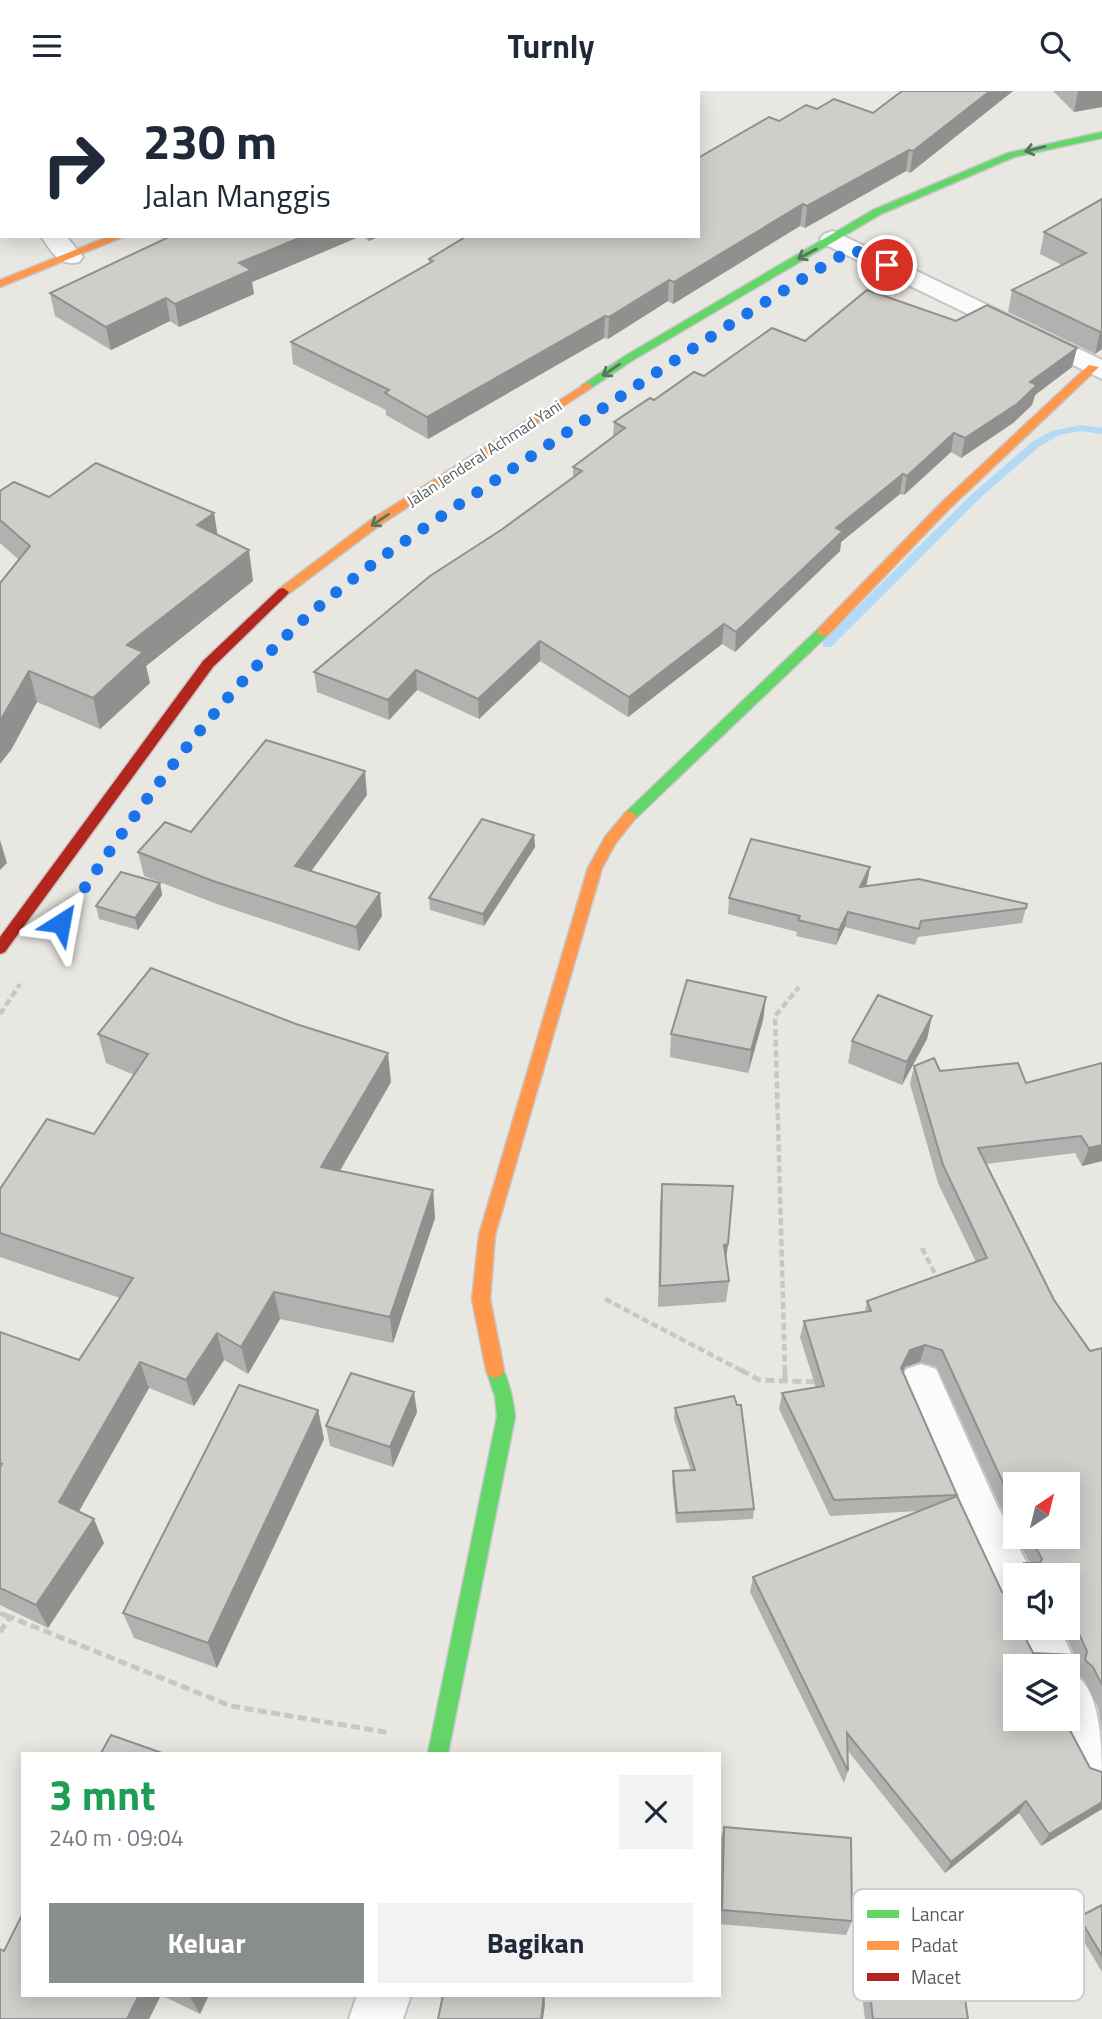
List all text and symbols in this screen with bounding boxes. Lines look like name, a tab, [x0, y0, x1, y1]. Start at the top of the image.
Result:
text: Turnly	[507, 22, 595, 70]
icon: menu	[28, 27, 66, 65]
icon: search	[1036, 27, 1074, 65]
text: 230 m	[143, 103, 277, 178]
icon: right	[28, 119, 119, 210]
one-way arrow	[1024, 143, 1047, 156]
text: Jalan Manggis	[143, 171, 331, 219]
pin	[857, 235, 917, 295]
icon: arrive	[868, 246, 906, 284]
one-way arrow	[797, 248, 818, 261]
one-way arrow	[602, 363, 622, 377]
street label: Jalan Jenderal Achmad Yani	[402, 394, 566, 512]
one-way arrow	[370, 513, 390, 527]
position arrow	[24, 886, 98, 960]
north arrow	[1003, 1472, 1080, 1549]
map controls	[1003, 1472, 1080, 1731]
button: sound	[1003, 1563, 1080, 1640]
button: layers	[1003, 1654, 1080, 1731]
text: 3 mnt	[49, 1762, 156, 1826]
button: close	[619, 1775, 693, 1849]
text: 240 m · 09:04	[49, 1820, 184, 1855]
legend	[853, 1889, 1084, 2001]
text: Lancar	[911, 1899, 965, 1928]
button: Keluar	[49, 1903, 364, 1983]
button: Bagikan	[378, 1903, 693, 1983]
text: Padat	[911, 1930, 958, 1959]
text: Macet	[911, 1962, 961, 1991]

